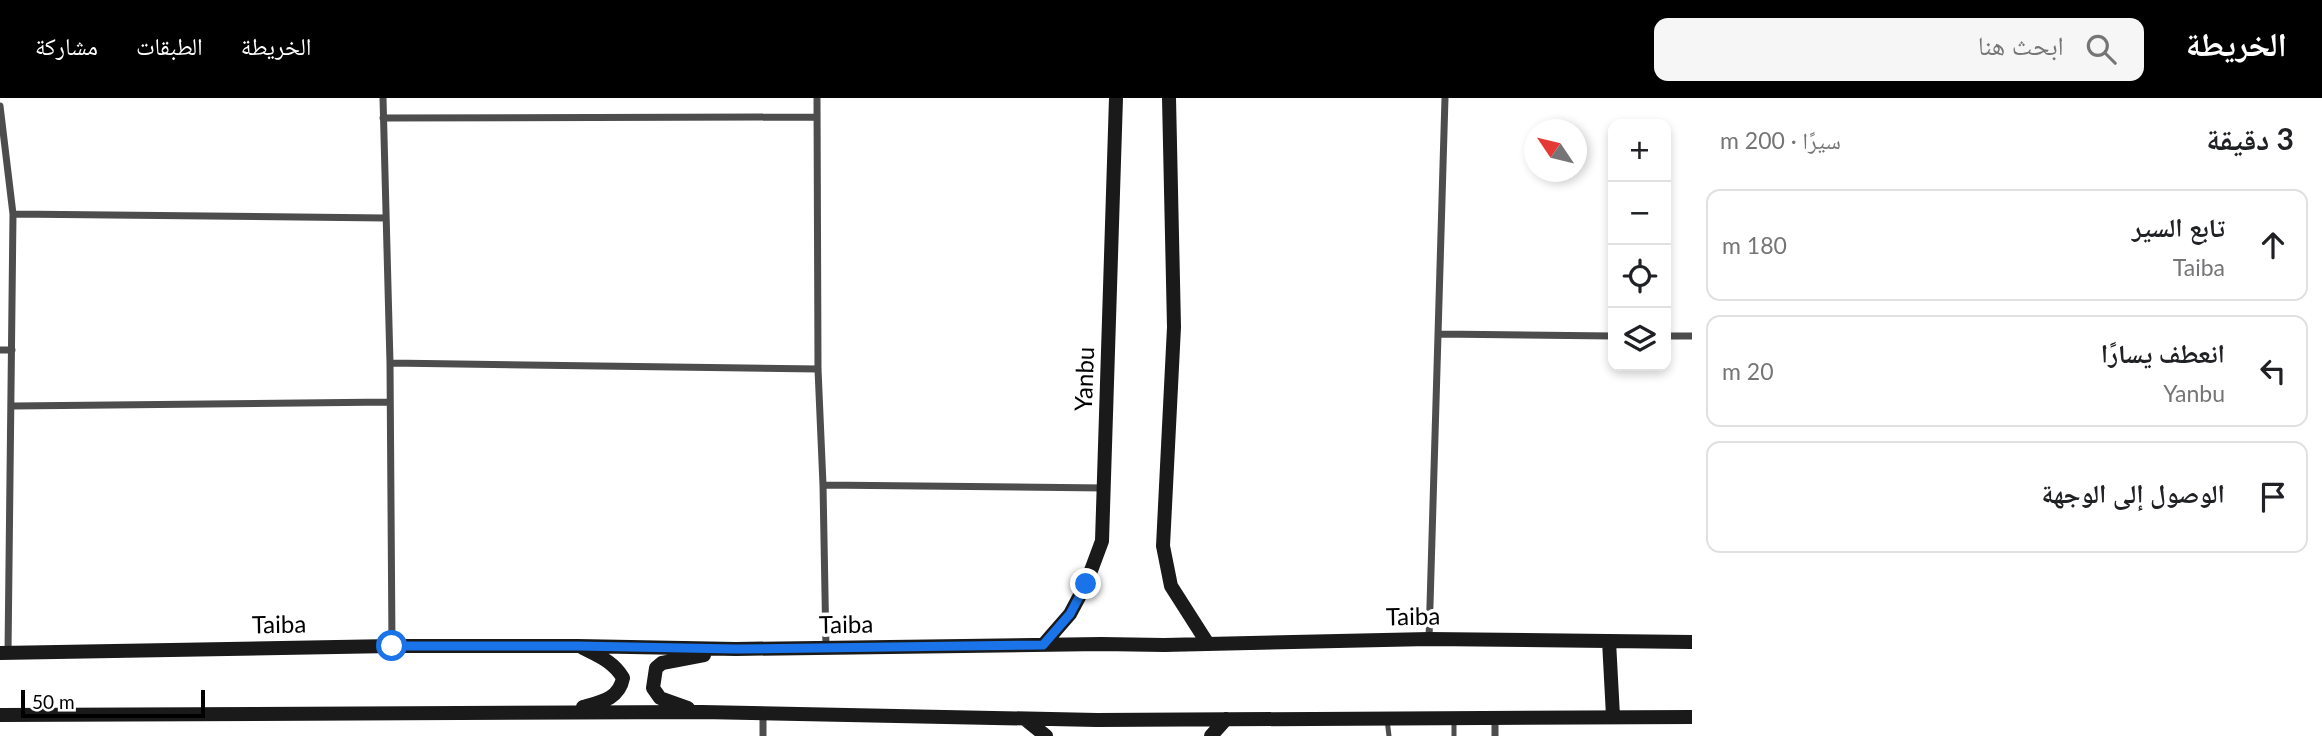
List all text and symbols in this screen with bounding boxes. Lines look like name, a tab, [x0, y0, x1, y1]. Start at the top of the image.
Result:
search box	[1654, 18, 2144, 81]
text: الخريطة	[2186, 23, 2287, 63]
text: ابحث هنا	[1978, 29, 2064, 61]
icon: search	[2082, 30, 2120, 68]
text: مشاركة	[35, 31, 98, 60]
text: الطبقات	[136, 31, 203, 60]
text: الخريطة	[241, 31, 311, 60]
north arrow	[1524, 119, 1587, 182]
map controls	[1608, 119, 1671, 371]
button: +	[1608, 119, 1671, 182]
text: 3 دقيقة	[2206, 120, 2294, 156]
text: سيرًا · 200 m	[1720, 126, 1841, 154]
button: −	[1608, 182, 1671, 245]
text: تابع السير	[2132, 211, 2225, 243]
icon: ahead	[2254, 226, 2292, 264]
text: 180 m	[1722, 231, 1787, 259]
button: locate	[1608, 245, 1671, 308]
text: Taiba	[2173, 253, 2225, 281]
button: layers	[1608, 308, 1671, 371]
text: انعطف يسارًا	[2101, 337, 2225, 369]
street label: Yanbu	[1068, 346, 1099, 412]
icon: left	[2254, 352, 2292, 390]
text: 20 m	[1722, 357, 1774, 385]
text: Yanbu	[2163, 379, 2225, 407]
text: الوصول إلى الوجهة	[2041, 477, 2225, 509]
icon: arrive	[2254, 478, 2292, 516]
route end	[1070, 568, 1101, 599]
street label: Taiba	[1385, 601, 1440, 630]
street label: Taiba	[251, 609, 306, 638]
street label: Taiba	[818, 609, 873, 638]
route start	[376, 630, 407, 661]
scale bar	[21, 687, 205, 719]
text: 50 m	[32, 690, 75, 713]

